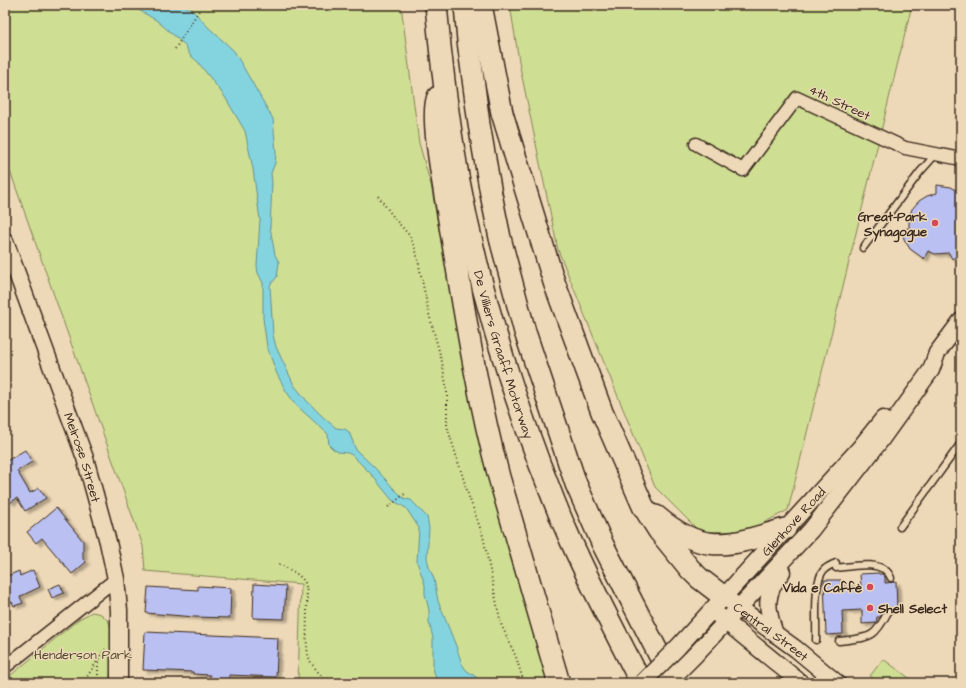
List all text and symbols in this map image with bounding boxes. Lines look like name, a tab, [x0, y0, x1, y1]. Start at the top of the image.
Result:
street label: 4th Street	[806, 81, 874, 125]
place label: Great-Park Synagogue	[858, 208, 928, 243]
marker: Great-Park Synagogue	[930, 218, 940, 228]
street label: De Villiers Graaff Motorway	[469, 269, 538, 442]
street label: Melrose Street	[59, 410, 105, 505]
street label: Glenhove Road	[758, 483, 830, 560]
place label: Vida e Caffè	[782, 579, 862, 597]
marker: Vida e Caffè	[865, 582, 875, 592]
street label: Central Street	[729, 598, 812, 666]
place label: Shell Select	[877, 600, 948, 618]
marker: Shell Select	[865, 603, 875, 613]
park label: Henderson Park	[34, 646, 132, 664]

